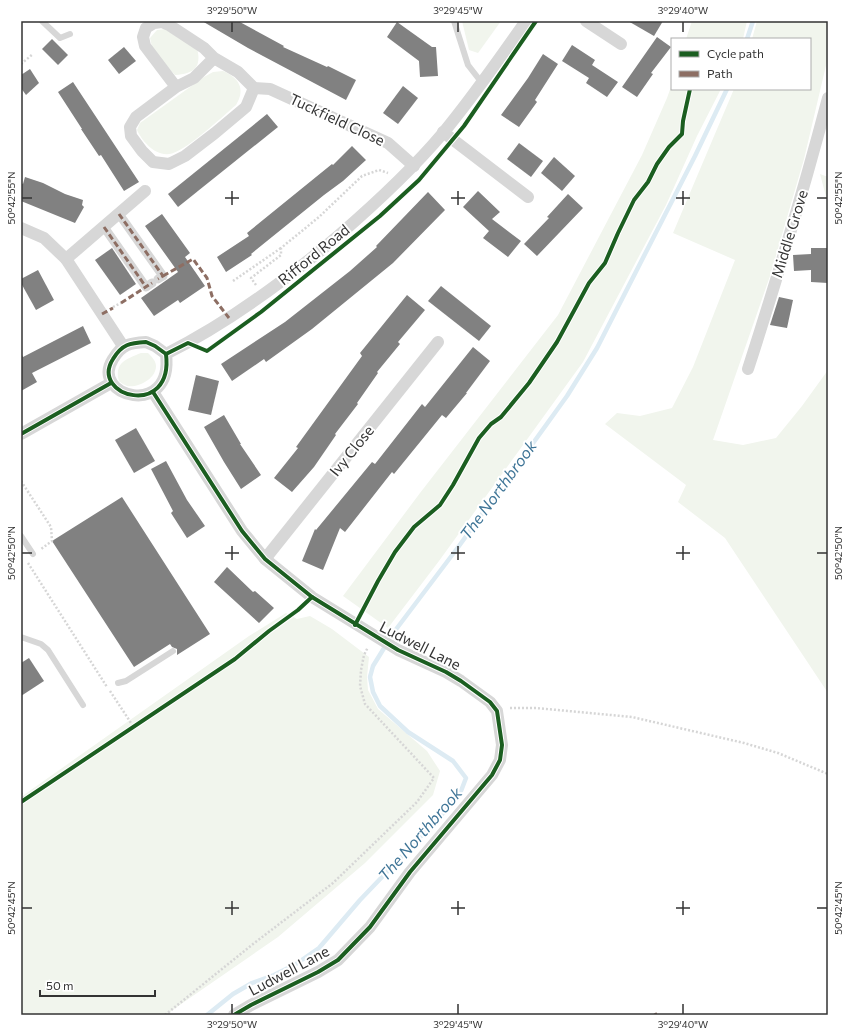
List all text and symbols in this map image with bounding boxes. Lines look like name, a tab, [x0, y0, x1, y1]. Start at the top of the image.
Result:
text: 3°29'50"W	[207, 4, 257, 16]
text: 3°29'45"W	[433, 4, 483, 16]
text: 3°29'40"W	[658, 4, 708, 16]
legend	[671, 38, 811, 90]
text: Cycle path	[707, 46, 764, 60]
text: Path	[707, 66, 733, 80]
street label: Tuckfield Close	[287, 89, 388, 149]
text: 50°42'55"N	[5, 171, 17, 225]
text: 50°42'55"N	[832, 171, 844, 225]
street label: Middle Grove	[767, 188, 811, 280]
street label: Rifford Road	[274, 220, 353, 288]
street label: Ivy Close	[325, 421, 377, 479]
water label: The Northbrook	[455, 436, 540, 543]
text: 50°42'50"N	[5, 526, 17, 580]
text: 50°42'50"N	[832, 526, 844, 580]
street label: Ludwell Lane	[377, 617, 464, 673]
water label: The Northbrook	[374, 783, 466, 884]
text: 50°42'45"N	[5, 881, 17, 935]
text: 50°42'45"N	[832, 881, 844, 935]
street label: Ludwell Lane	[245, 941, 332, 999]
scale bar	[40, 972, 155, 998]
text: 50 m	[46, 978, 74, 992]
text: 3°29'50"W	[207, 1018, 257, 1030]
text: 3°29'45"W	[433, 1018, 483, 1030]
text: 3°29'40"W	[658, 1018, 708, 1030]

